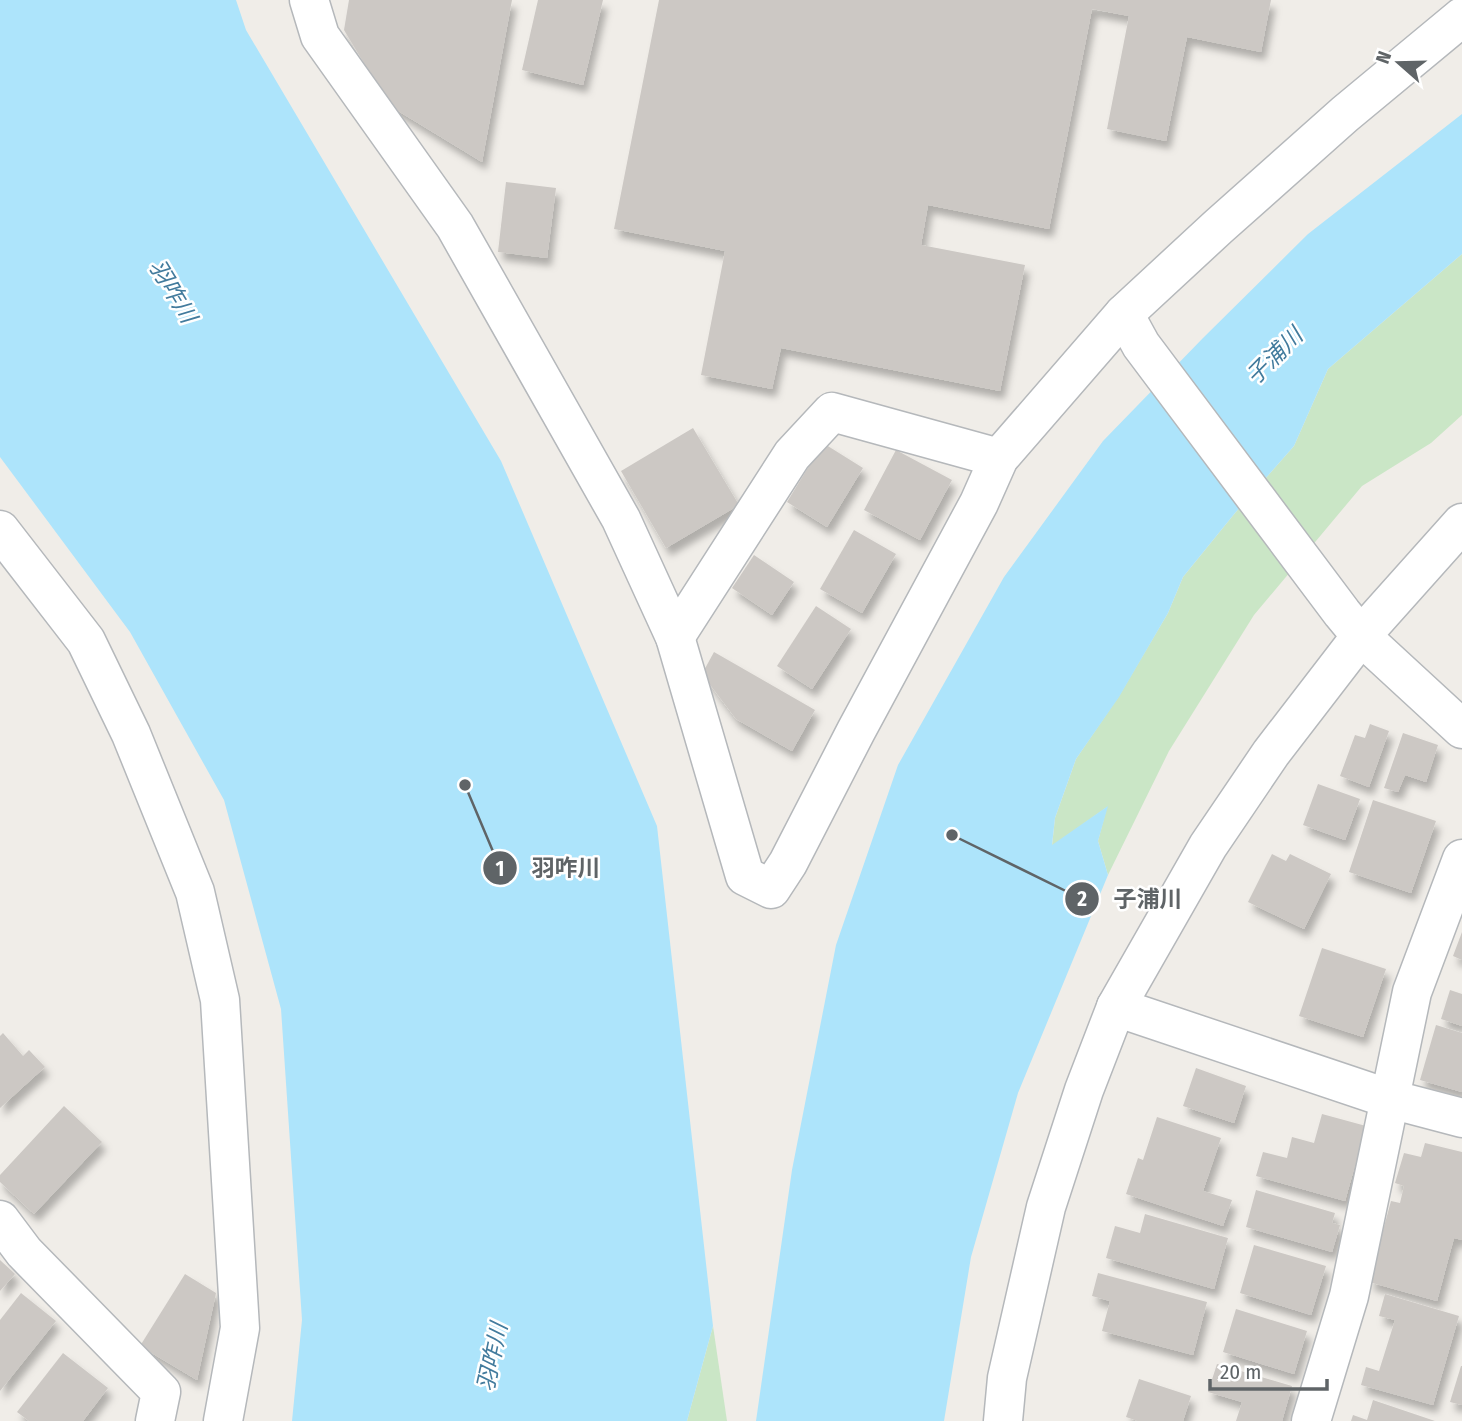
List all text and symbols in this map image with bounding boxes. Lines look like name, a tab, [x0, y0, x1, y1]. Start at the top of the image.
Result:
north arrow	[1364, 28, 1434, 98]
text: N	[1371, 48, 1396, 67]
water label: 羽咋川	[143, 254, 204, 330]
water label: 子浦川	[1240, 320, 1310, 390]
callout: 羽咋川	[482, 846, 614, 890]
text: 羽咋川	[532, 854, 601, 882]
text: 1	[496, 856, 504, 882]
callout: 子浦川	[1065, 877, 1197, 921]
text: 子浦川	[1114, 885, 1183, 913]
text: 2	[1076, 886, 1087, 912]
water label: 羽咋川	[471, 1317, 513, 1394]
scale bar	[1210, 1348, 1327, 1392]
text: 20 m	[1220, 1359, 1261, 1385]

